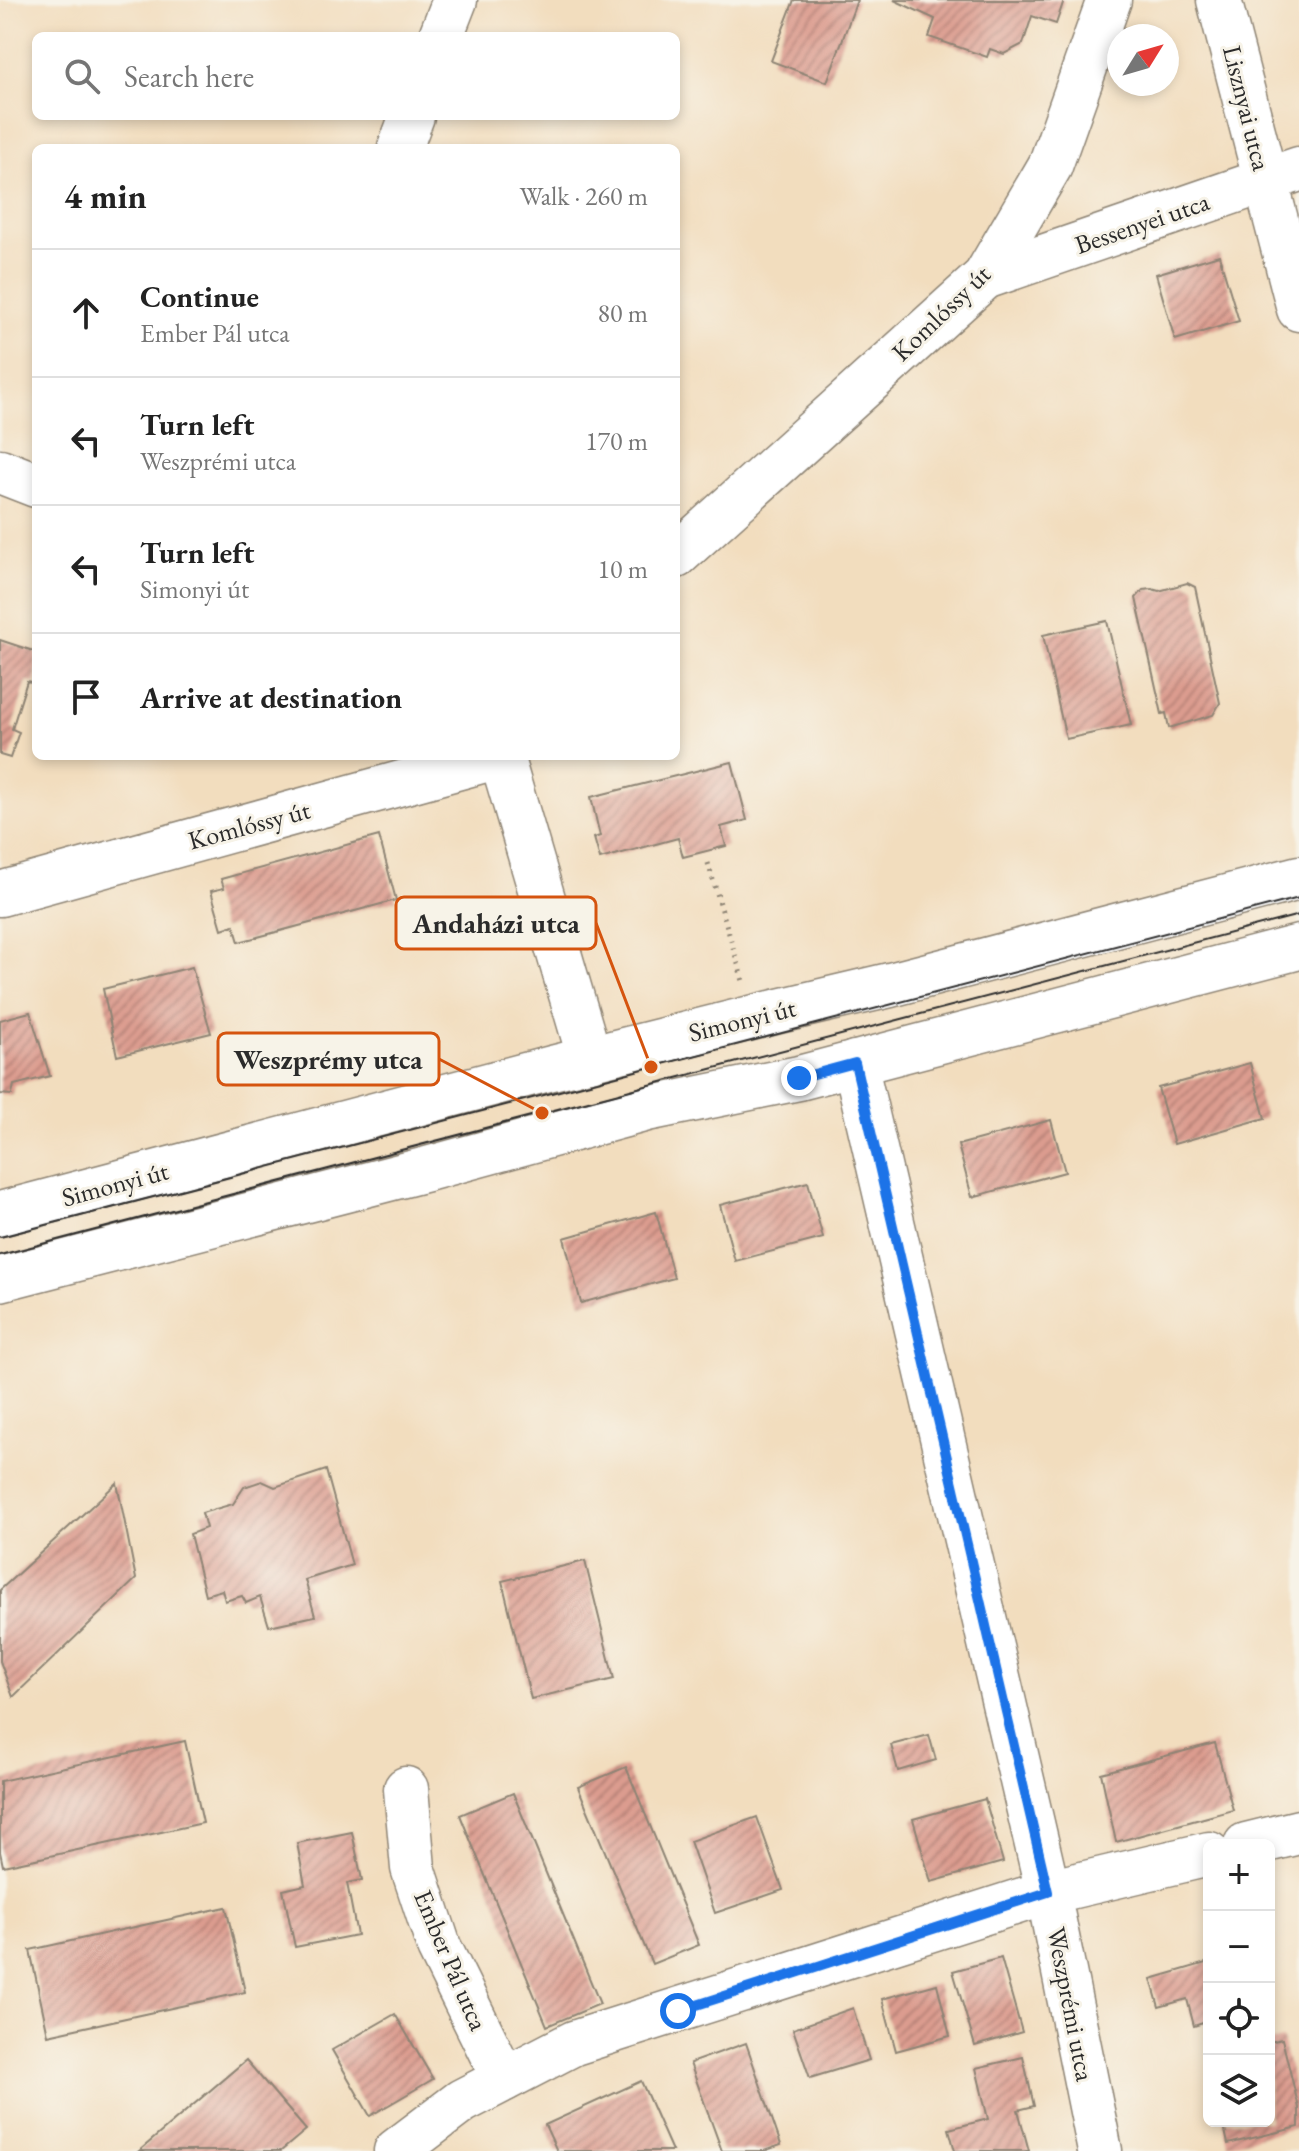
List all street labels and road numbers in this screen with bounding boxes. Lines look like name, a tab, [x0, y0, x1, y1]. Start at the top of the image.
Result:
street label: Lisznyai utca	[1215, 42, 1279, 175]
street label: Bessenyei utca	[1070, 184, 1214, 262]
street label: Komlóssy út	[884, 257, 998, 369]
street label: Komlóssy út	[184, 792, 314, 858]
street label: Simonyi út	[685, 990, 799, 1050]
street label: Simonyi út	[58, 1153, 172, 1215]
street label: Ember Pál utca	[406, 1884, 496, 2036]
street label: Weszprémi utca	[1039, 1924, 1103, 2084]

